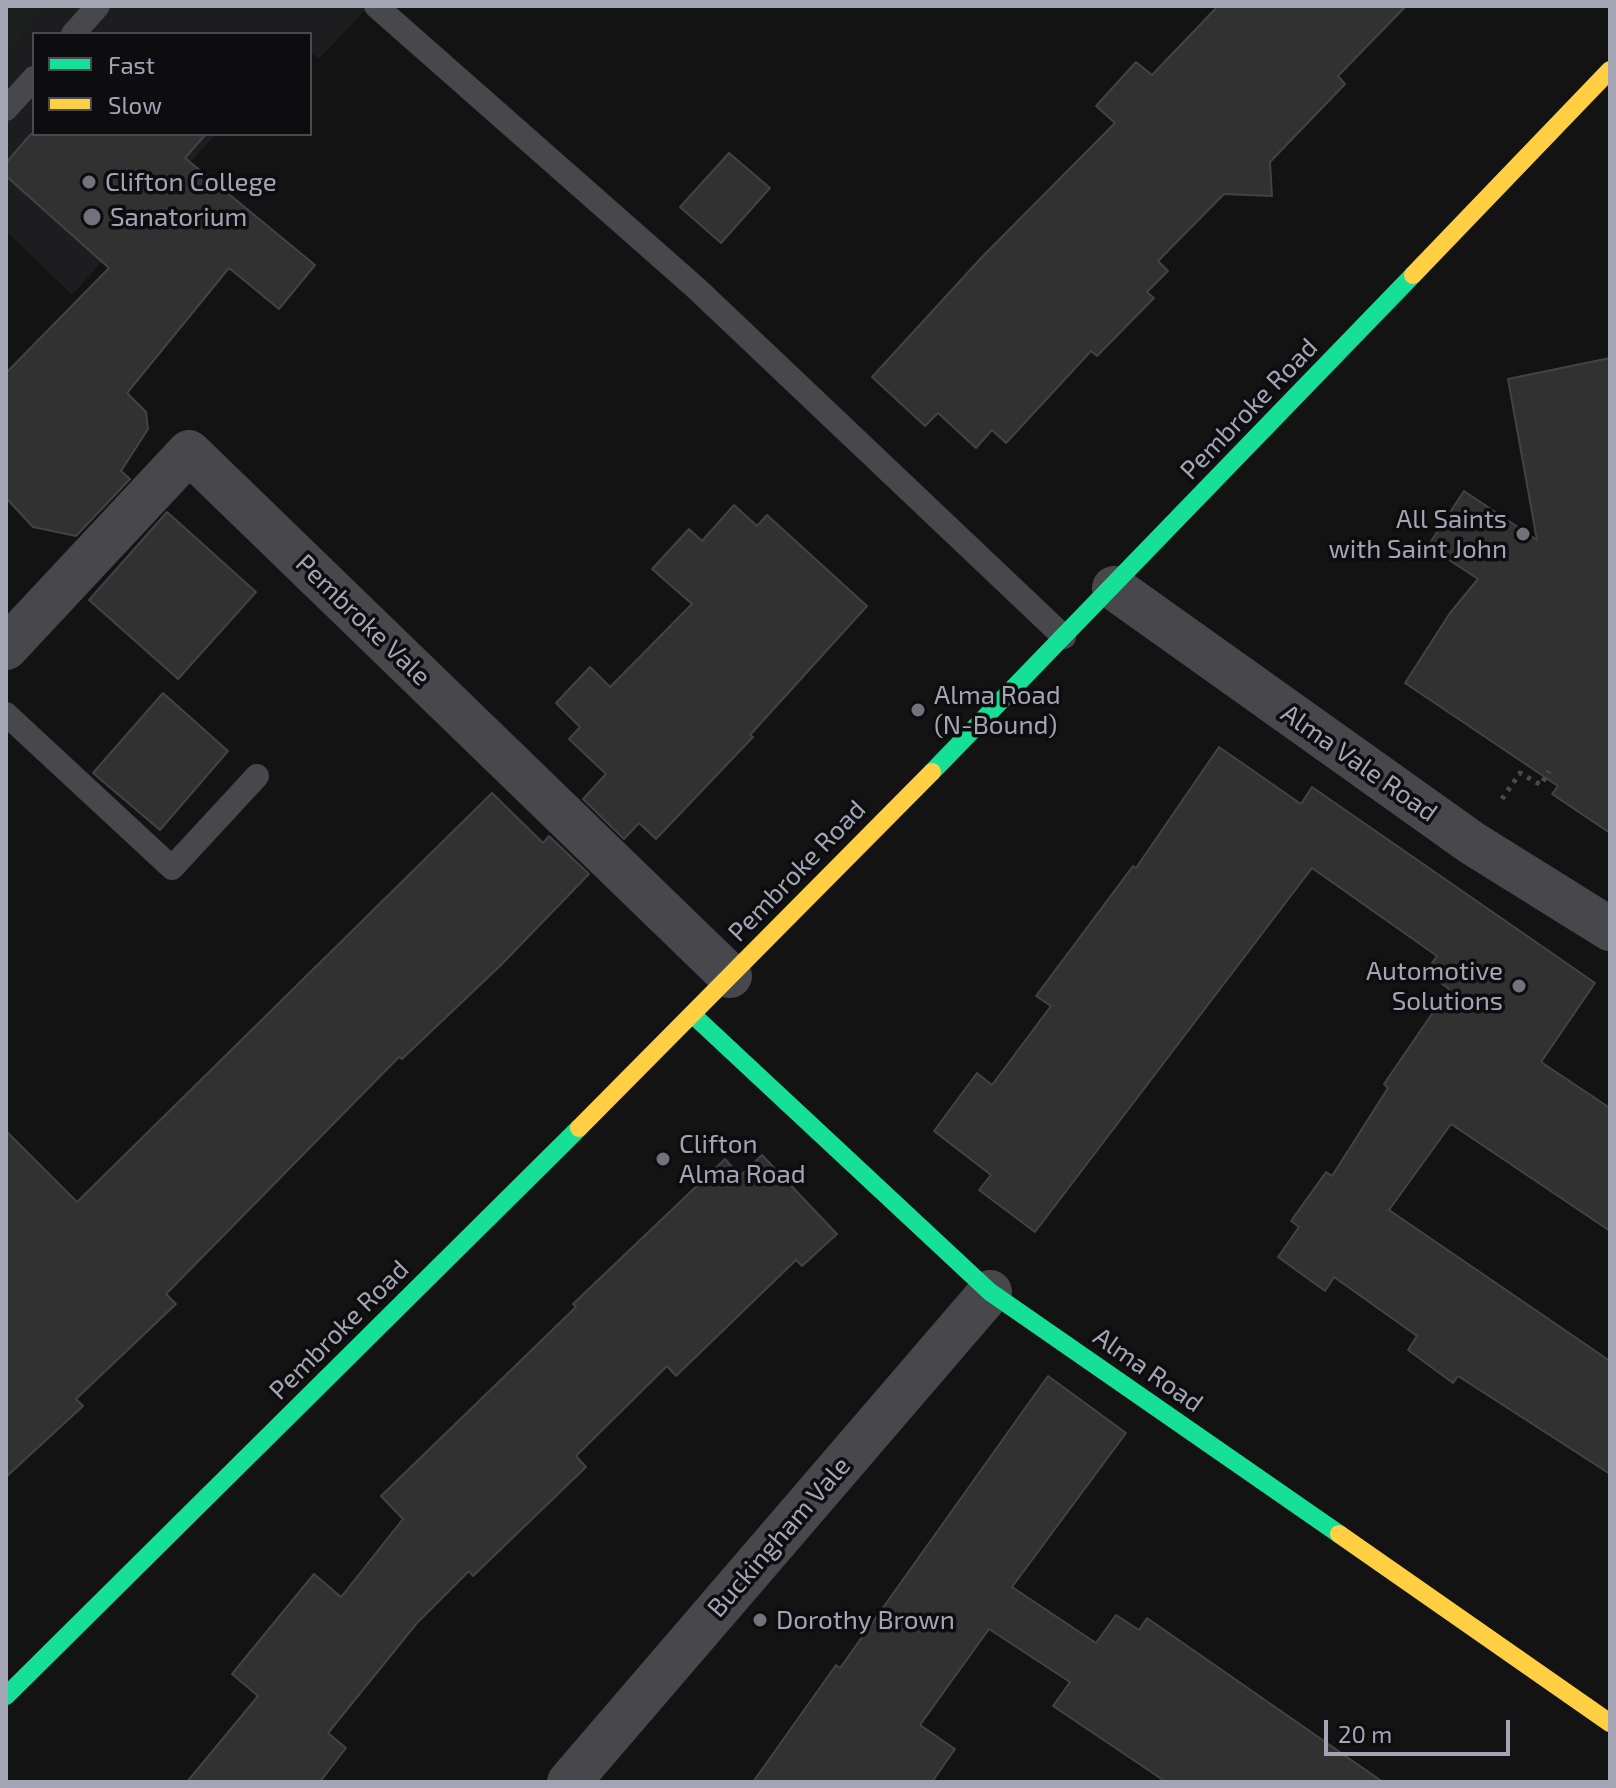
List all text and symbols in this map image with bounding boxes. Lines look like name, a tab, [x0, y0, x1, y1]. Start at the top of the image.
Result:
legend	[32, 32, 312, 136]
text: Fast	[108, 50, 155, 79]
text: Slow	[108, 90, 162, 119]
place label: Clifton College	[105, 166, 277, 198]
marker: Clifton College	[80, 173, 98, 191]
place label: Sanatorium	[110, 201, 247, 233]
marker: Sanatorium	[81, 206, 103, 228]
street label: Pembroke Road	[1174, 332, 1324, 486]
place label: All Saints with Saint John	[1328, 503, 1507, 564]
marker: All Saints with Saint John	[1514, 525, 1532, 543]
street label: Pembroke Vale	[289, 548, 437, 692]
place label: Alma Road (N-Bound)	[934, 679, 1061, 740]
street label: Alma Vale Road	[1275, 698, 1443, 828]
marker: Alma Road (N-Bound)	[909, 701, 927, 719]
street label: Pembroke Road	[722, 794, 872, 948]
place label: Automotive Solutions	[1366, 955, 1503, 1016]
marker: Automotive Solutions	[1510, 977, 1528, 995]
place label: Clifton Alma Road	[679, 1128, 806, 1190]
marker: Clifton Alma Road	[654, 1150, 672, 1168]
street label: Pembroke Road	[263, 1254, 415, 1406]
street label: Alma Road	[1087, 1321, 1209, 1419]
street label: Buckingham Vale	[701, 1451, 857, 1623]
place label: Dorothy Brown	[776, 1604, 955, 1636]
marker: Dorothy Brown	[751, 1611, 769, 1629]
scale bar	[1328, 1704, 1514, 1754]
text: 20 m	[1338, 1719, 1392, 1748]

